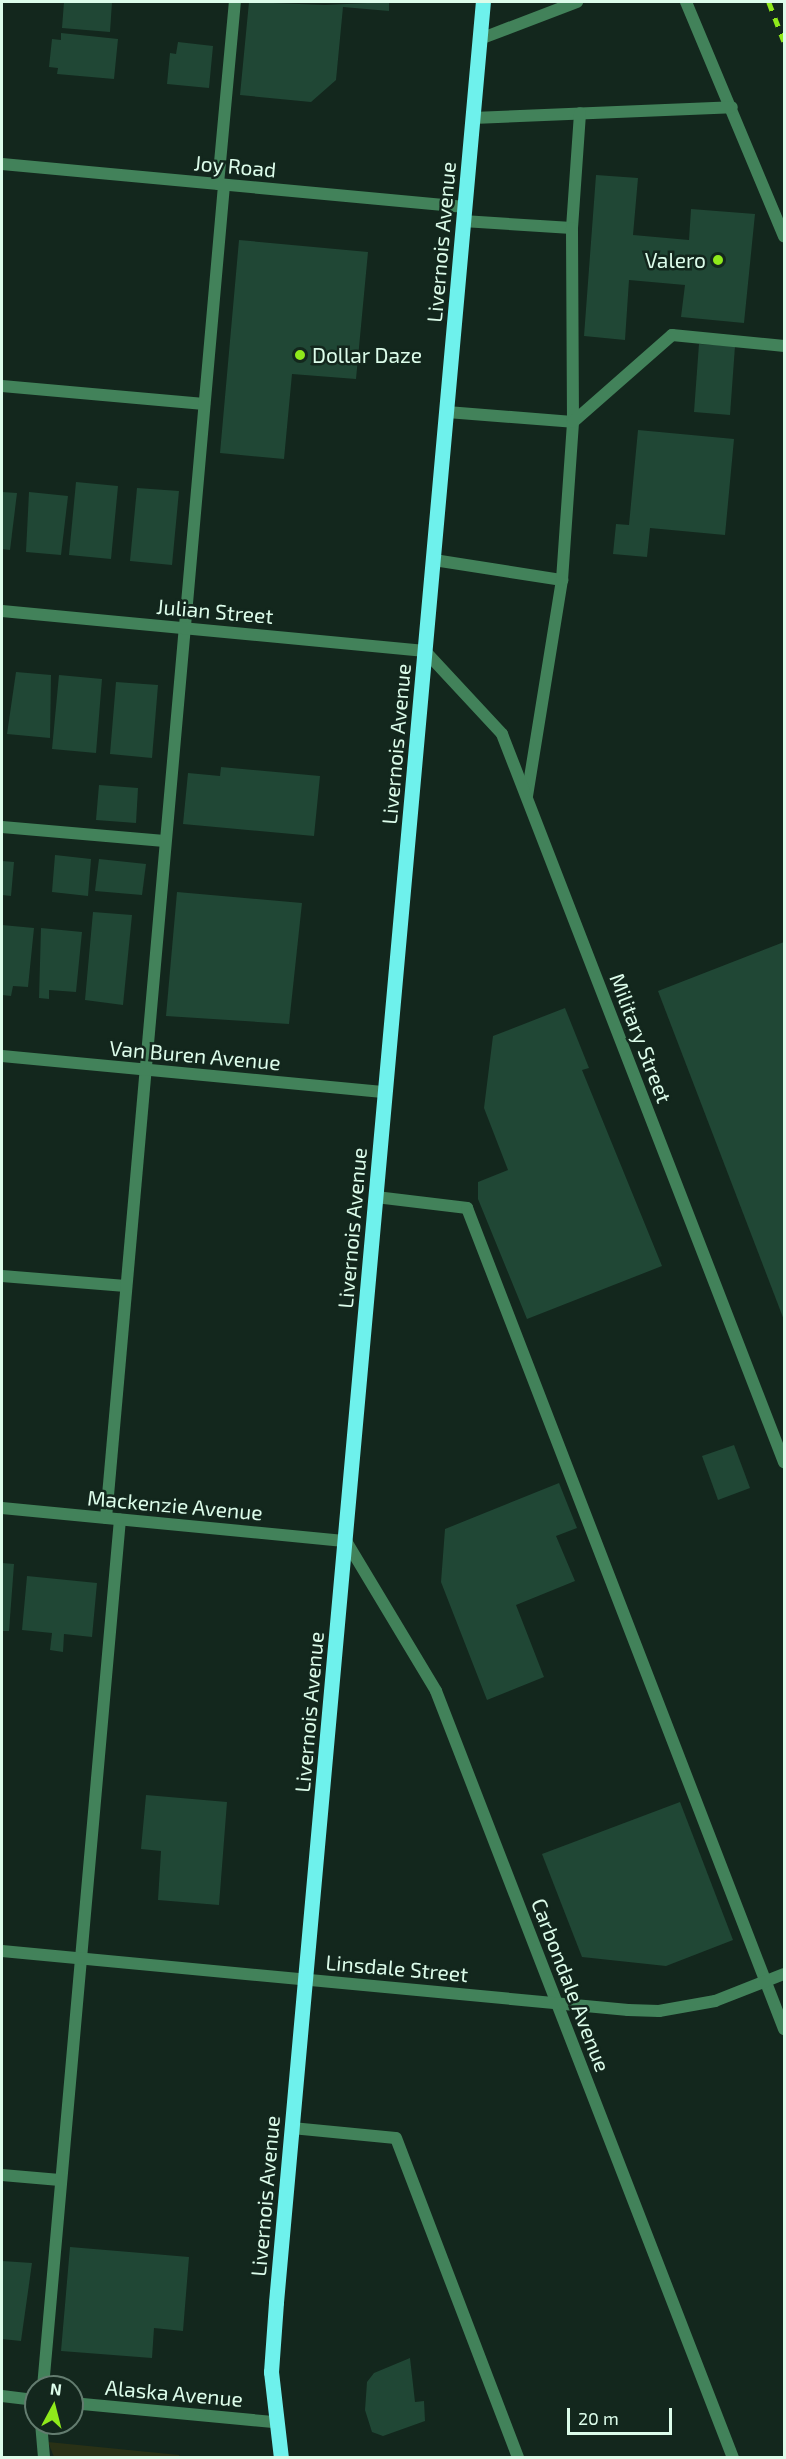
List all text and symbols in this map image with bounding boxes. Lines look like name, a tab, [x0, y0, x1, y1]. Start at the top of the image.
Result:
street label: Joy Road	[193, 150, 277, 182]
street label: Livernois Avenue	[421, 160, 461, 324]
place label: Valero	[645, 247, 706, 273]
marker: Valero	[711, 253, 725, 267]
place label: Dollar Daze	[312, 342, 422, 368]
marker: Dollar Daze	[293, 348, 307, 362]
street label: Julian Street	[155, 593, 275, 629]
street label: Livernois Avenue	[376, 662, 416, 826]
street label: Military Street	[605, 969, 677, 1107]
street label: Van Buren Avenue	[108, 1035, 282, 1075]
street label: Livernois Avenue	[332, 1146, 372, 1310]
street label: Mackenzie Avenue	[86, 1485, 264, 1525]
street label: Livernois Avenue	[289, 1630, 329, 1794]
street label: Carbondale Avenue	[526, 1895, 616, 2075]
street label: Linsdale Street	[325, 1949, 469, 1987]
street label: Livernois Avenue	[245, 2114, 285, 2278]
street label: Alaska Avenue	[104, 2374, 244, 2412]
north arrow	[24, 2375, 84, 2435]
text: N	[49, 2378, 63, 2399]
scale bar	[570, 2396, 675, 2434]
text: 20 m	[578, 2407, 619, 2429]

